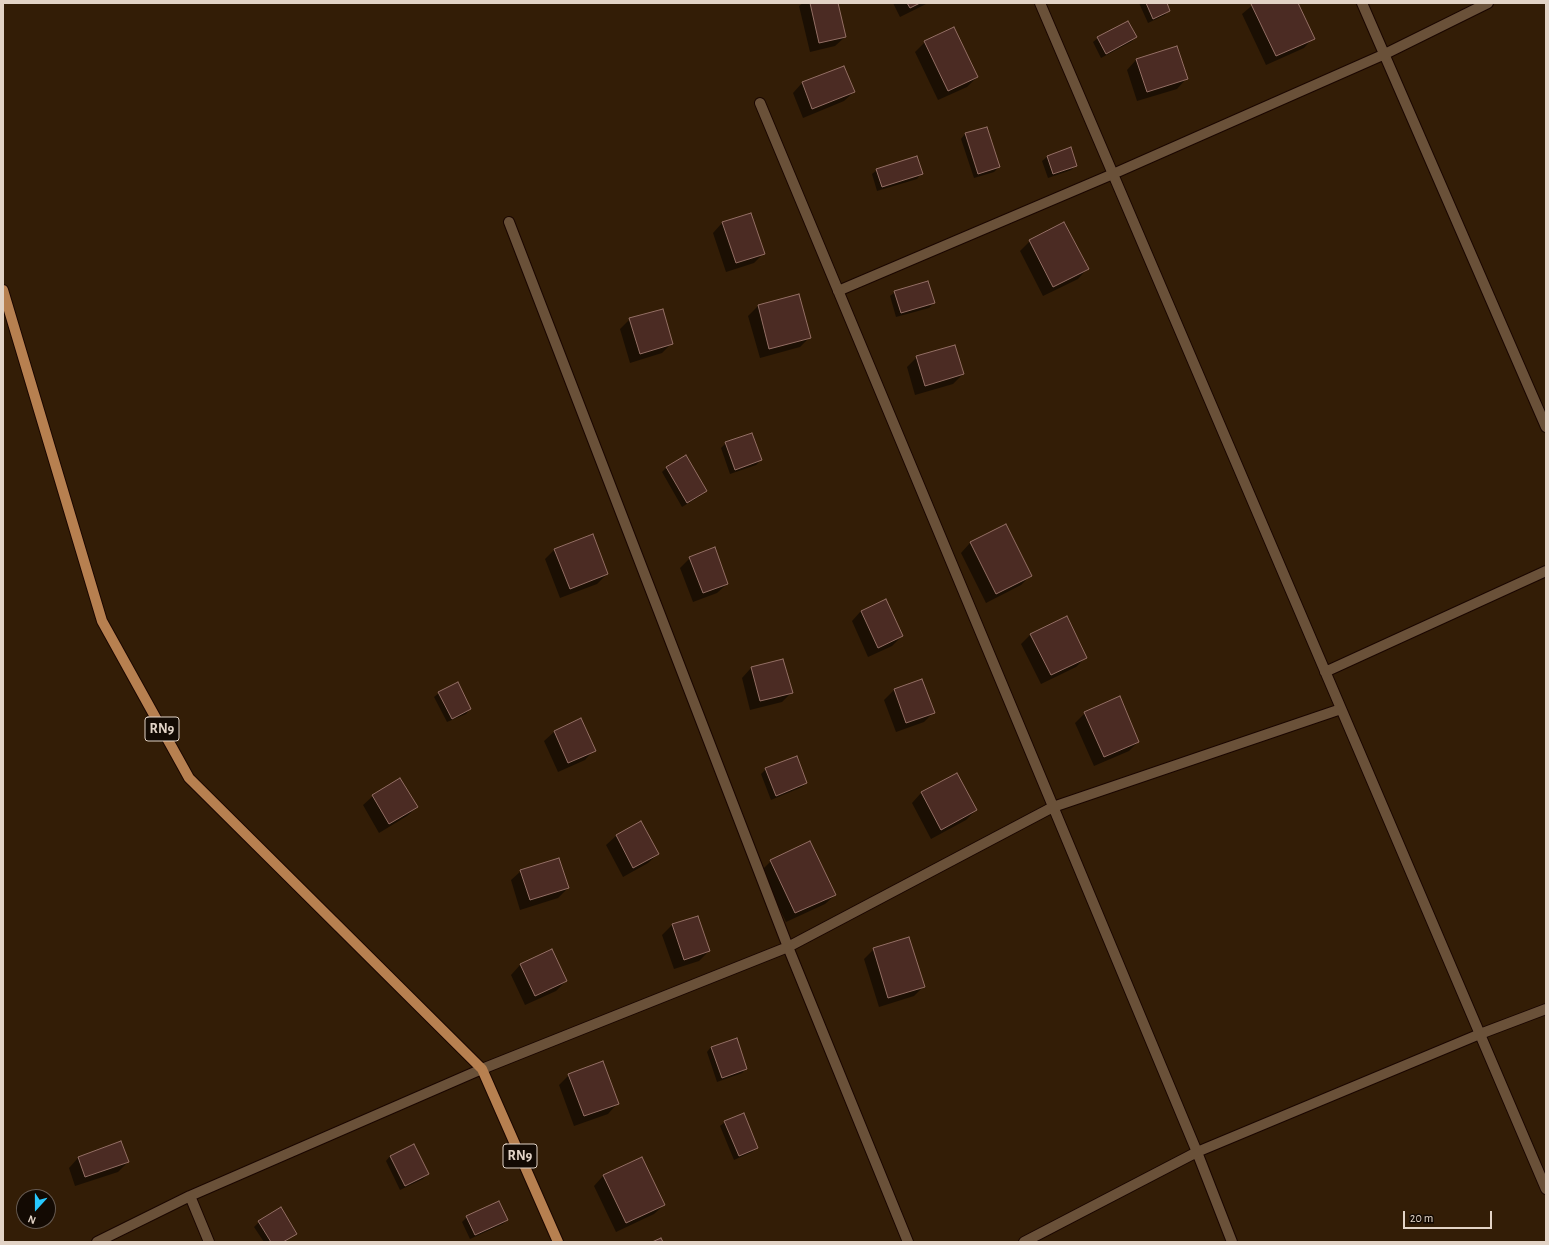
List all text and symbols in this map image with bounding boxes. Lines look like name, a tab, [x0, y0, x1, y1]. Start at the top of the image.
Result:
road number: RN9	[145, 717, 179, 741]
road number: RN9	[503, 1144, 537, 1168]
north arrow	[16, 1189, 56, 1229]
scale bar	[1405, 1203, 1494, 1229]
text: 20 m	[1410, 1212, 1433, 1224]
text: N	[26, 1213, 37, 1226]

